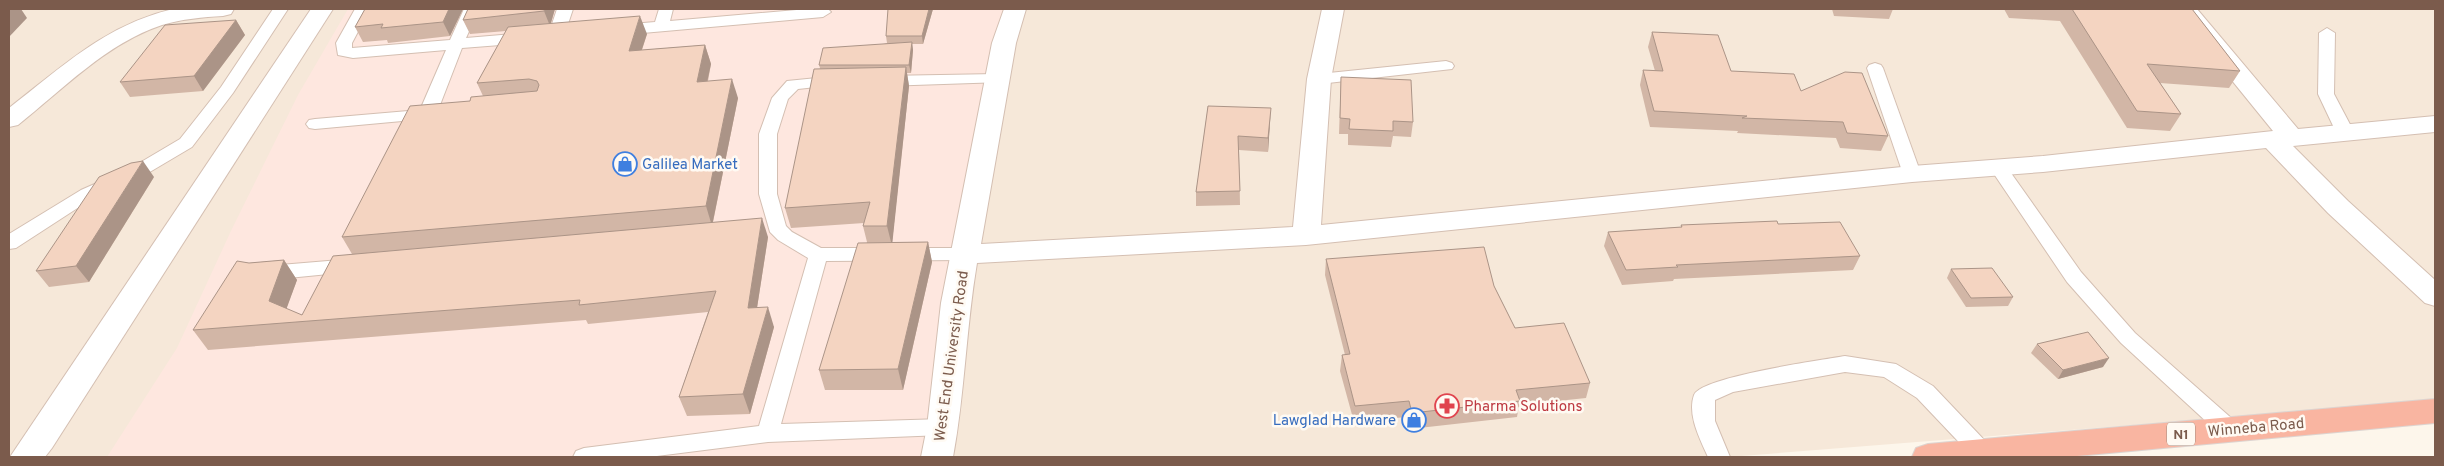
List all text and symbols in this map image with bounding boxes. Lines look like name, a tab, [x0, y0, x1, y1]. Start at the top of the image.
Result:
shop icon: Galilea Market	[612, 151, 638, 177]
place label: Galilea Market	[642, 156, 738, 175]
street label: West End University Road	[931, 270, 974, 443]
pharmacy icon: Pharma Solutions	[1434, 393, 1460, 419]
place label: Pharma Solutions	[1464, 398, 1582, 417]
shop icon: Lawglad Hardware	[1401, 407, 1427, 433]
place label: Lawglad Hardware	[1273, 412, 1396, 431]
street label: Winneba Road	[2207, 415, 2305, 442]
road number: N1	[2167, 422, 2195, 446]

